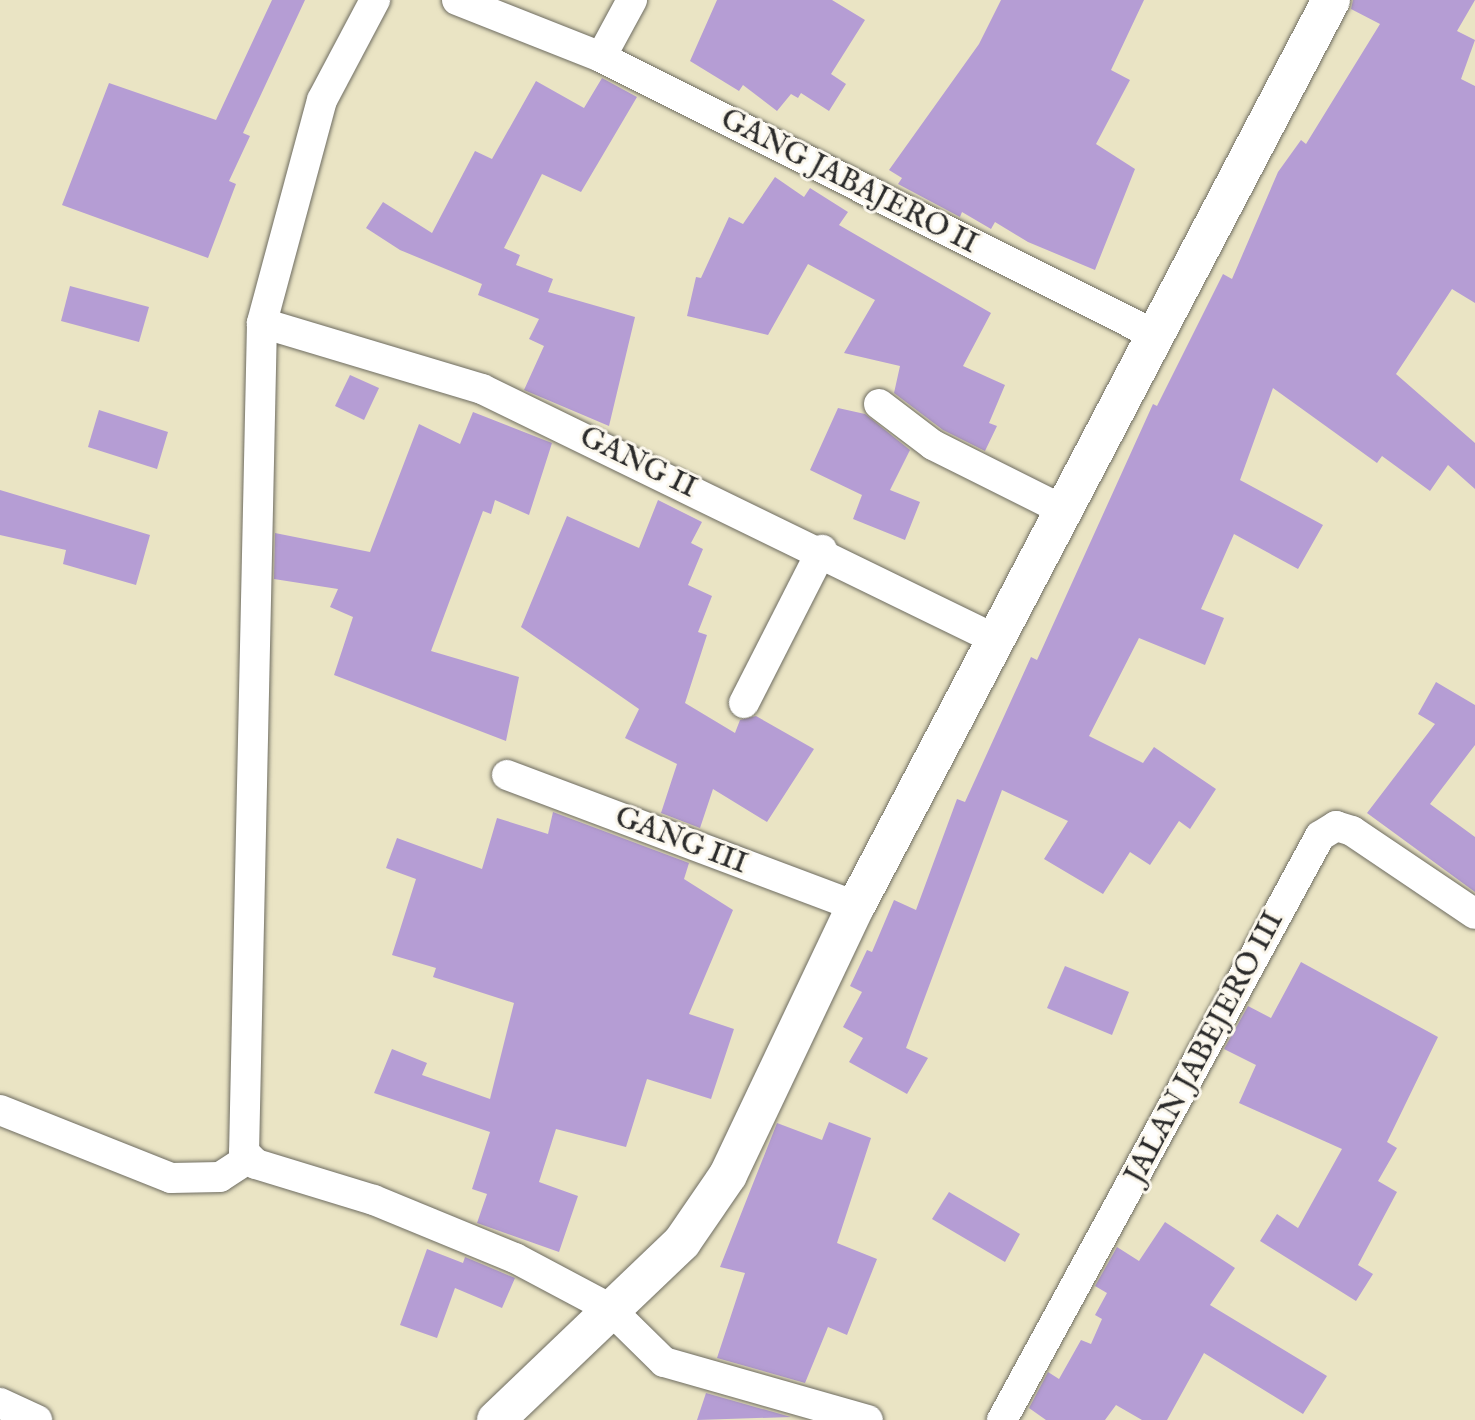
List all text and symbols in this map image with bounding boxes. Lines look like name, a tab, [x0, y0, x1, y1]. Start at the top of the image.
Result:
street label: GANG JABAJERO II	[714, 102, 984, 262]
street label: GANG II	[574, 419, 702, 507]
street label: GANG III	[610, 799, 752, 883]
street label: JALAN JABEJERO III	[1118, 906, 1292, 1190]

